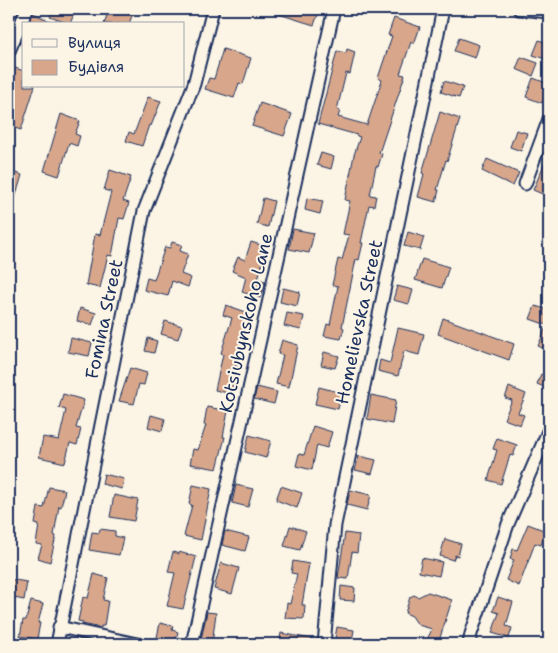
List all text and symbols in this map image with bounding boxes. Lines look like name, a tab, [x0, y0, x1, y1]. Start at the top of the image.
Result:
legend	[22, 22, 185, 88]
text: Вулиця	[68, 33, 121, 53]
text: Будівля	[68, 57, 124, 77]
street label: Kotsiubynskoho Lane	[214, 231, 278, 415]
street label: Homelievska Street	[330, 237, 388, 406]
street label: Fomina Street	[80, 257, 128, 381]

